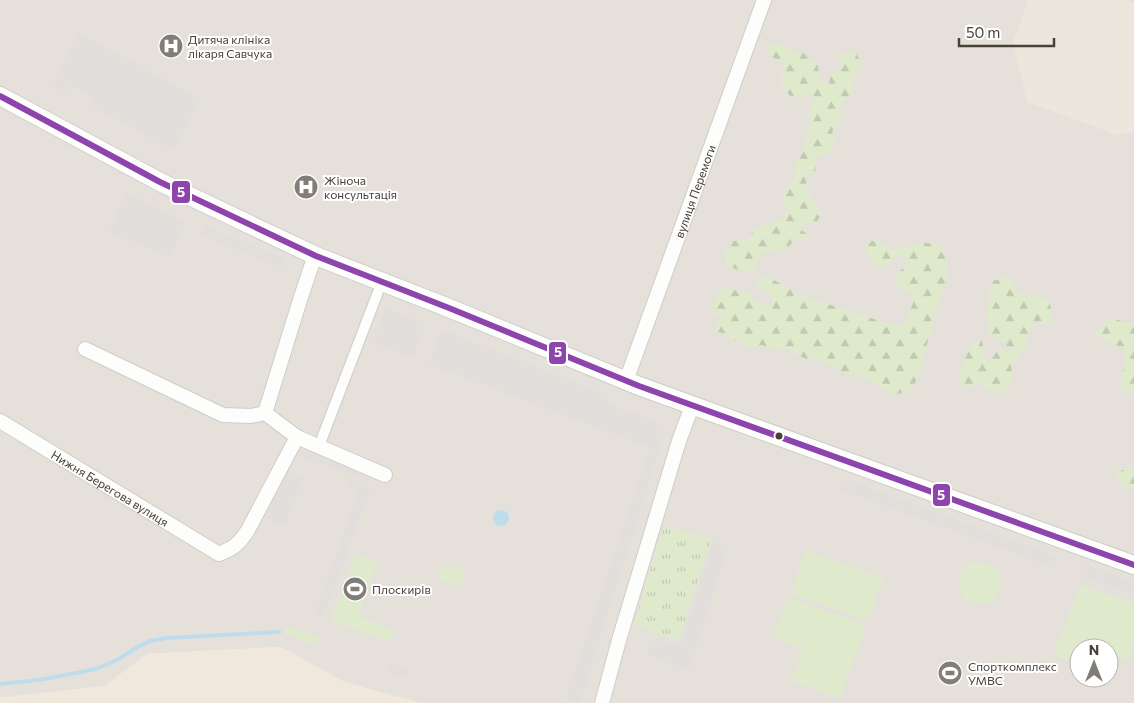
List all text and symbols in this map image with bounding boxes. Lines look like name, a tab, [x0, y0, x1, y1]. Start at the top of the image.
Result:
scale bar	[959, 15, 1054, 47]
text: 50 m	[966, 23, 1000, 41]
place label: Дитяча клініка лікаря Савчука	[188, 32, 272, 60]
hospital icon: Дитяча клініка лікаря Савчука	[158, 33, 184, 59]
street label: вулиця Перемоги	[672, 143, 718, 240]
place label: Жіноча консультація	[324, 173, 397, 201]
hospital icon: Жіноча консультація	[293, 174, 319, 200]
line badge: 5	[171, 180, 191, 204]
text: 5	[177, 183, 185, 200]
line badge: 5	[548, 341, 567, 365]
text: 5	[554, 343, 562, 360]
unlabelled marker	[774, 431, 784, 441]
street label: Нижня Берегова вулиця	[49, 447, 171, 529]
line badge: 5	[932, 483, 951, 507]
text: 5	[937, 486, 945, 503]
sports icon: Плоскирів	[342, 576, 368, 602]
place label: Плоскирів	[372, 582, 431, 596]
north arrow	[1069, 638, 1119, 688]
text: N	[1089, 641, 1099, 658]
place label: Спорткомплекс УМВС	[968, 659, 1057, 687]
sports icon: Спорткомплекс УМВС	[937, 660, 963, 686]

